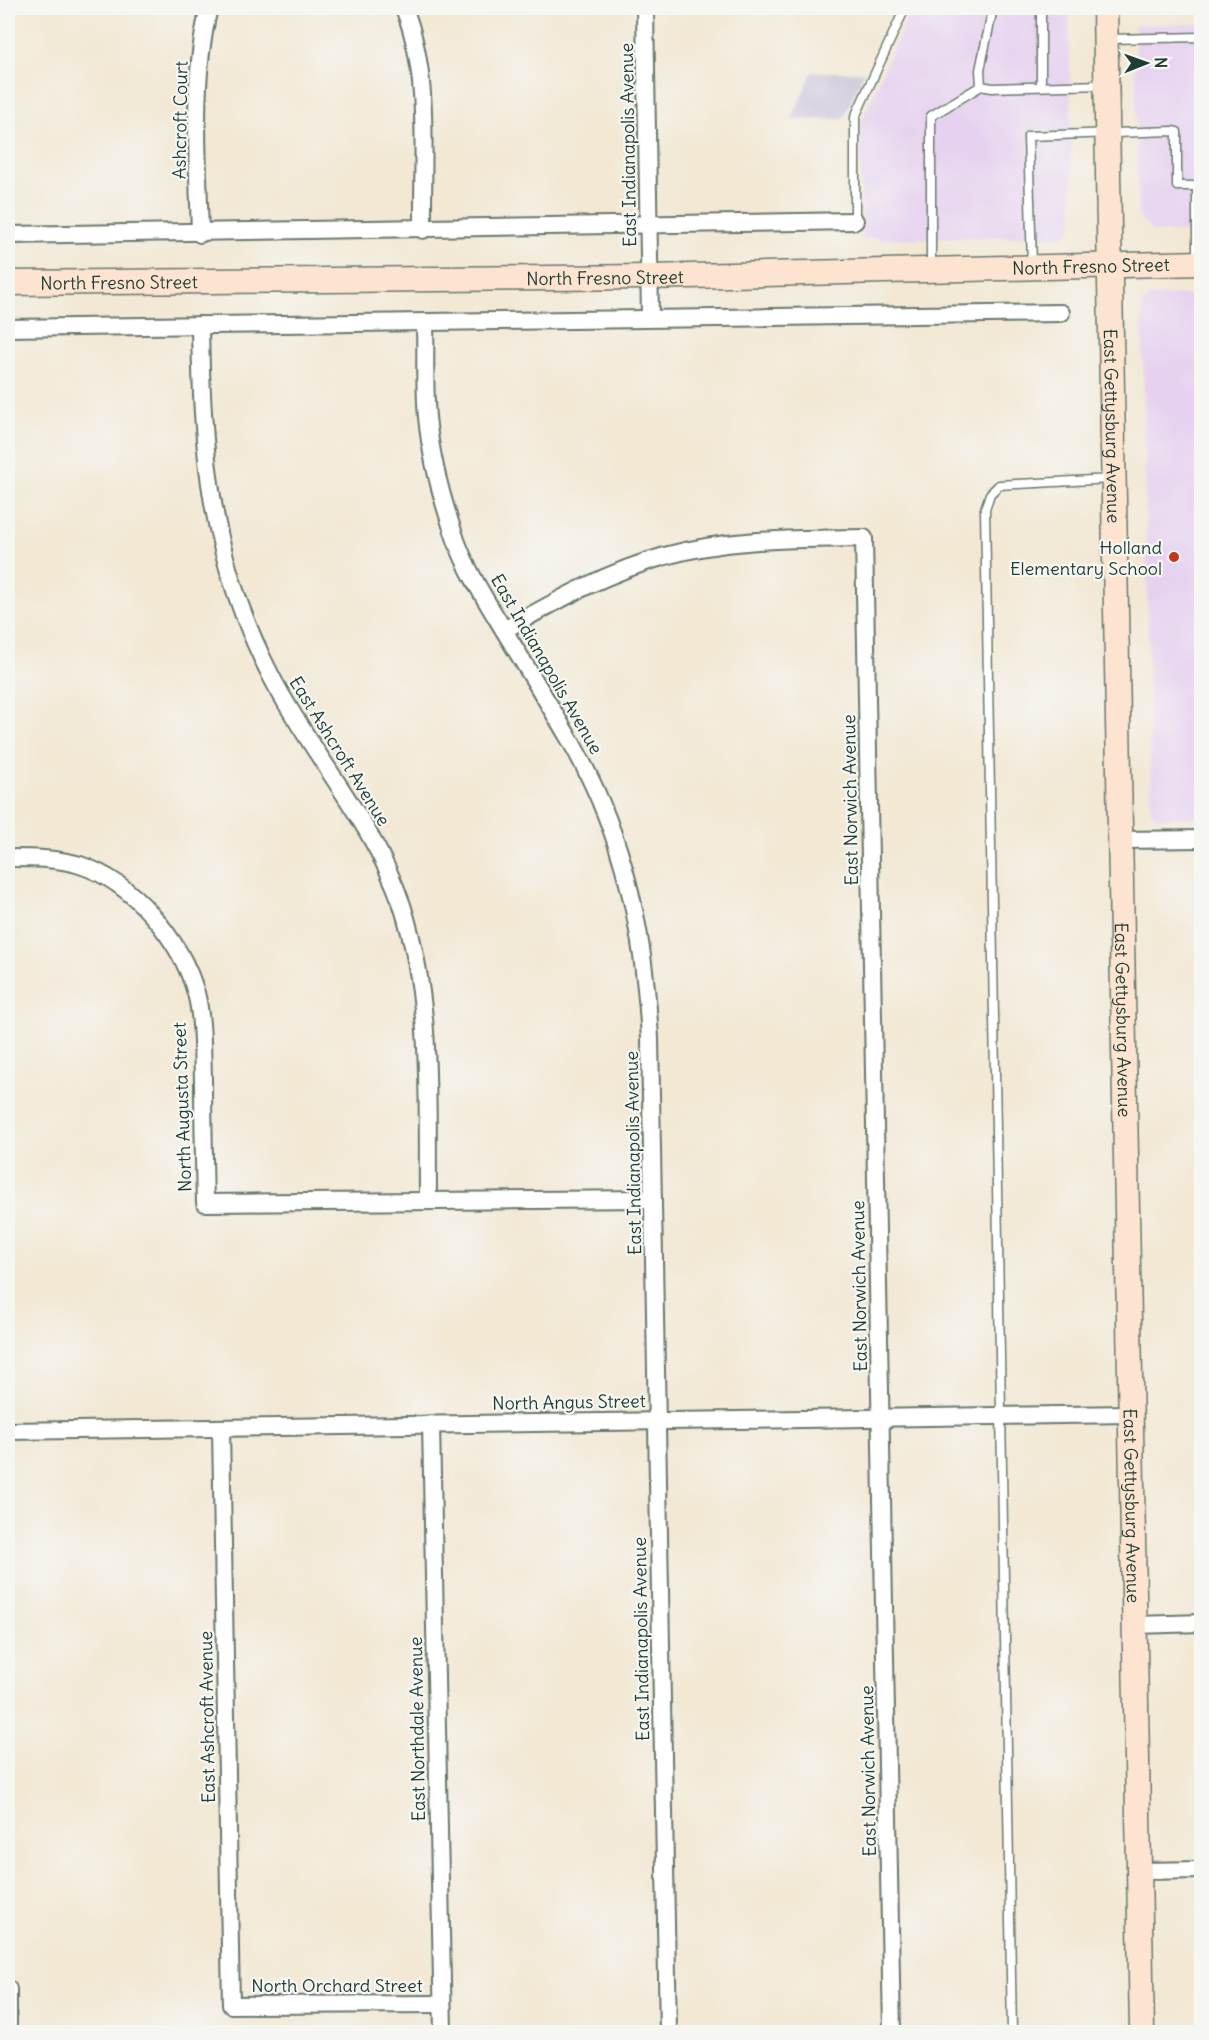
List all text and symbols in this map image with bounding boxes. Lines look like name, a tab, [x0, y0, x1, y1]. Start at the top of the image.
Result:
north arrow	[1116, 33, 1176, 93]
street label: East Indianapolis Avenue	[615, 43, 641, 247]
text: N	[1151, 57, 1171, 68]
street label: Ashcroft Court	[167, 61, 193, 179]
street label: North Fresno Street	[1012, 252, 1170, 279]
street label: North Fresno Street	[526, 265, 684, 290]
street label: North Fresno Street	[40, 270, 198, 294]
street label: East Gettysburg Avenue	[1099, 328, 1126, 524]
place label: Holland Elementary School	[1010, 536, 1162, 580]
marker: Holland Elementary School	[1167, 550, 1181, 564]
street label: East Indianapolis Avenue	[486, 570, 608, 758]
street label: East Ashcroft Avenue	[285, 672, 395, 830]
street label: East Norwich Avenue	[837, 714, 863, 886]
street label: East Gettysburg Avenue	[1110, 922, 1137, 1117]
street label: North Augusta Street	[168, 1022, 196, 1192]
street label: East Indianapolis Avenue	[620, 1051, 646, 1255]
street label: East Norwich Avenue	[846, 1200, 872, 1372]
street label: North Angus Street	[492, 1389, 646, 1415]
street label: East Gettysburg Avenue	[1119, 1408, 1146, 1603]
street label: East Indianapolis Avenue	[628, 1537, 654, 1741]
street label: East Ashcroft Avenue	[194, 1631, 220, 1803]
street label: East Northdale Avenue	[404, 1637, 430, 1821]
street label: East Norwich Avenue	[855, 1685, 881, 1857]
street label: North Orchard Street	[251, 1974, 423, 1997]

